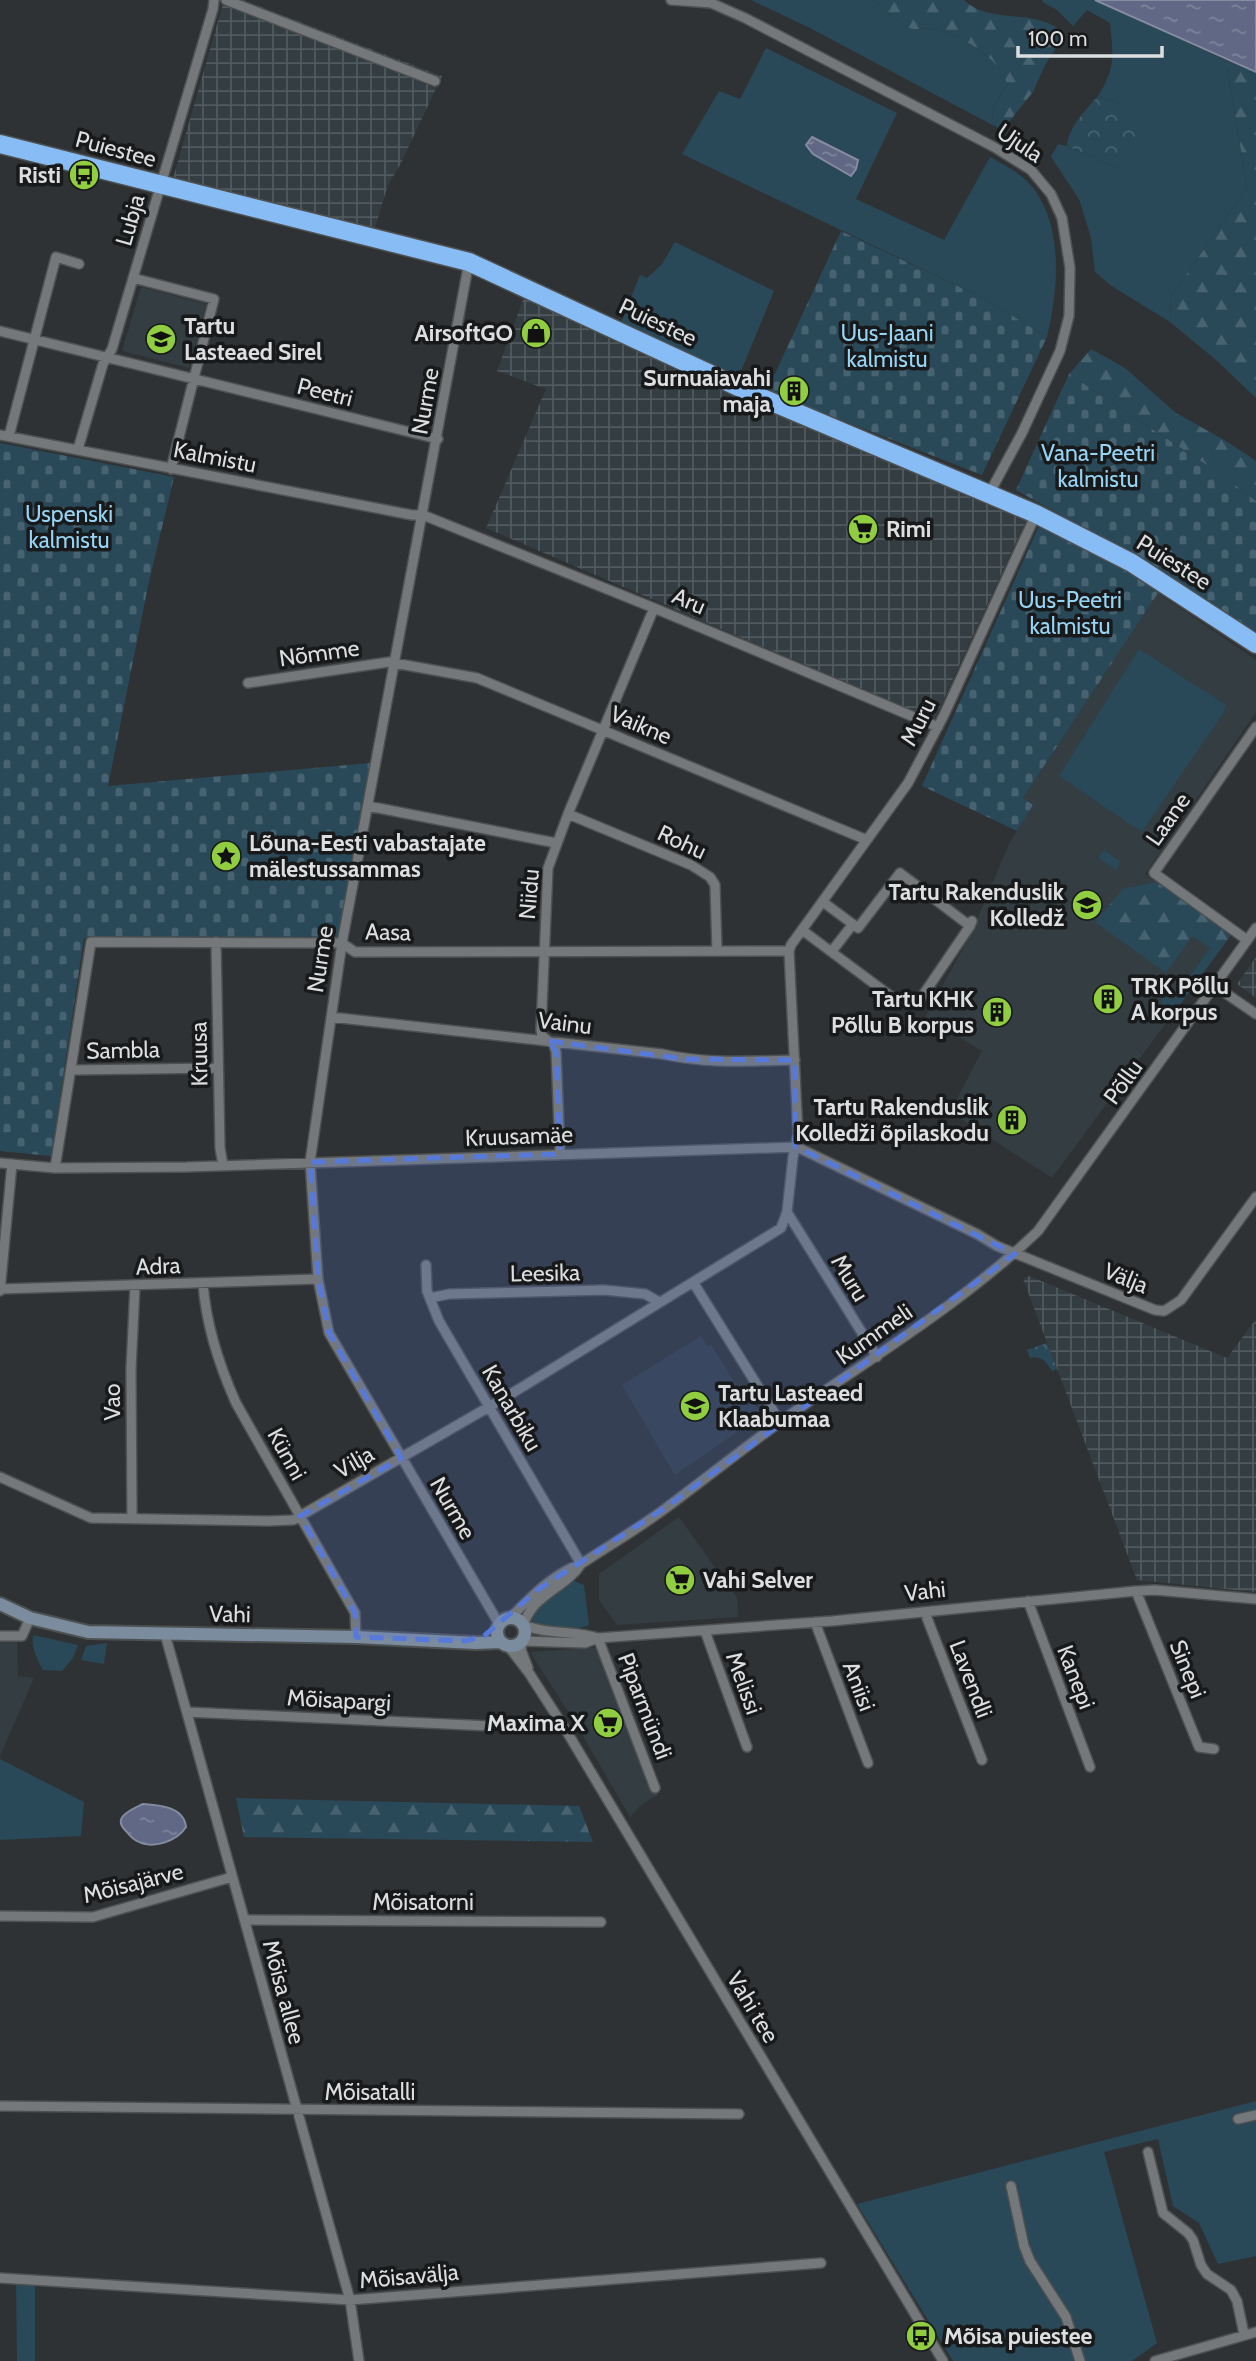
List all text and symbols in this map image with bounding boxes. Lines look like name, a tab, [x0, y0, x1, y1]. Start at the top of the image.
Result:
scale bar	[1018, 14, 1162, 58]
text: 100 m	[1028, 26, 1087, 51]
street label: Ujula	[992, 117, 1048, 169]
street label: Puiestee	[73, 125, 160, 173]
bus stop icon: Risti	[67, 158, 101, 192]
place label: Risti	[18, 161, 61, 189]
street label: Lubja	[109, 191, 151, 249]
street label: Puiestee	[615, 292, 701, 352]
place label: Tartu Lasteaed Sirel	[184, 312, 322, 366]
shop icon: AirsoftGO	[519, 316, 553, 350]
place label: AirsoftGO	[414, 319, 513, 347]
park label: Uus-Jaani kalmistu	[840, 319, 934, 373]
school or university icon: Tartu Lasteaed Sirel	[144, 322, 178, 356]
place label: Surnuaiavahi maja	[643, 364, 772, 418]
street label: Nurme	[405, 365, 445, 437]
street label: Peetri	[294, 372, 356, 412]
building icon: Surnuaiavahi maja	[777, 374, 811, 408]
street label: Kalmistu	[171, 435, 259, 479]
park label: Vana-Peetri kalmistu	[1041, 439, 1155, 493]
park label: Uspenski kalmistu	[25, 500, 113, 554]
supermarket icon: Rimi	[846, 512, 880, 546]
place label: Rimi	[886, 515, 931, 543]
street label: Puiestee	[1132, 528, 1217, 596]
street label: Aru	[668, 582, 710, 620]
park label: Uus-Peetri kalmistu	[1018, 586, 1122, 640]
street label: Nõmme	[277, 633, 361, 672]
street label: Muru	[894, 693, 942, 751]
street label: Vaikne	[606, 700, 676, 750]
street label: Laane	[1140, 787, 1196, 851]
street label: Rohu	[653, 819, 711, 865]
place label: Lõuna-Eesti vabastajate mälestussammas	[249, 829, 486, 883]
place icon: Lõuna-Eesti vabastajate mälestussammas	[209, 839, 243, 873]
street label: Niidu	[513, 868, 545, 920]
place label: Tartu Rakenduslik Kolledž	[888, 878, 1065, 932]
school or university icon: Tartu Rakenduslik Kolledž	[1070, 888, 1104, 922]
street label: Aasa	[365, 918, 411, 946]
street label: Nurme	[301, 923, 339, 994]
place label: TRK Põllu A korpus	[1131, 972, 1229, 1026]
building icon: TRK Põllu A korpus	[1091, 982, 1125, 1016]
place label: Tartu KHK Põllu B korpus	[831, 985, 975, 1039]
building icon: Tartu KHK Põllu B korpus	[980, 995, 1014, 1029]
street label: Vainu	[537, 1006, 593, 1040]
street label: Kruusa	[184, 1021, 214, 1087]
street label: Sambla	[86, 1035, 160, 1065]
street label: Põllu	[1097, 1054, 1149, 1110]
place label: Tartu Rakenduslik Kolledži õpilaskodu	[795, 1093, 990, 1147]
building icon: Tartu Rakenduslik Kolledži õpilaskodu	[995, 1103, 1029, 1137]
street label: Kruusamäe	[465, 1120, 574, 1152]
street label: Muru	[825, 1249, 875, 1307]
street label: Adra	[135, 1251, 181, 1281]
street label: Välja	[1100, 1256, 1152, 1300]
street label: Leesika	[510, 1258, 580, 1288]
street label: Kummeli	[830, 1298, 918, 1370]
street label: Kanarbiku	[476, 1360, 548, 1456]
place label: Tartu Lasteaed Klaabumaa	[718, 1379, 863, 1433]
street label: Vao	[98, 1383, 126, 1421]
school or university icon: Tartu Lasteaed Klaabumaa	[678, 1389, 712, 1423]
street label: Künni	[261, 1423, 313, 1485]
street label: Vilja	[329, 1440, 379, 1484]
street label: Nurme	[424, 1472, 482, 1544]
supermarket icon: Vahi Selver	[663, 1563, 697, 1597]
place label: Vahi Selver	[703, 1566, 813, 1594]
street label: Vahi	[903, 1575, 947, 1607]
street label: Vahi	[209, 1600, 251, 1628]
street label: Lavendli	[943, 1636, 999, 1722]
street label: Sinepi	[1164, 1636, 1212, 1702]
street label: Kanepi	[1051, 1641, 1101, 1713]
street label: Melissi	[720, 1648, 768, 1718]
street label: Piparmündi	[612, 1649, 678, 1763]
street label: Aniisi	[837, 1657, 881, 1715]
street label: Mõisapargi	[286, 1683, 392, 1717]
supermarket icon: Maxima X	[591, 1706, 625, 1740]
place label: Maxima X	[487, 1709, 586, 1737]
street label: Mõisajärve	[80, 1857, 186, 1909]
street label: Mõisatorni	[372, 1888, 474, 1916]
street label: Mõisa allee	[257, 1937, 311, 2048]
street label: Vahi tee	[721, 1966, 785, 2048]
street label: Mõisatalli	[325, 2078, 415, 2106]
street label: Mõisavälja	[358, 2258, 460, 2294]
bus stop icon: Mõisa puiestee	[904, 2319, 938, 2353]
place label: Mõisa puiestee	[944, 2322, 1093, 2350]

